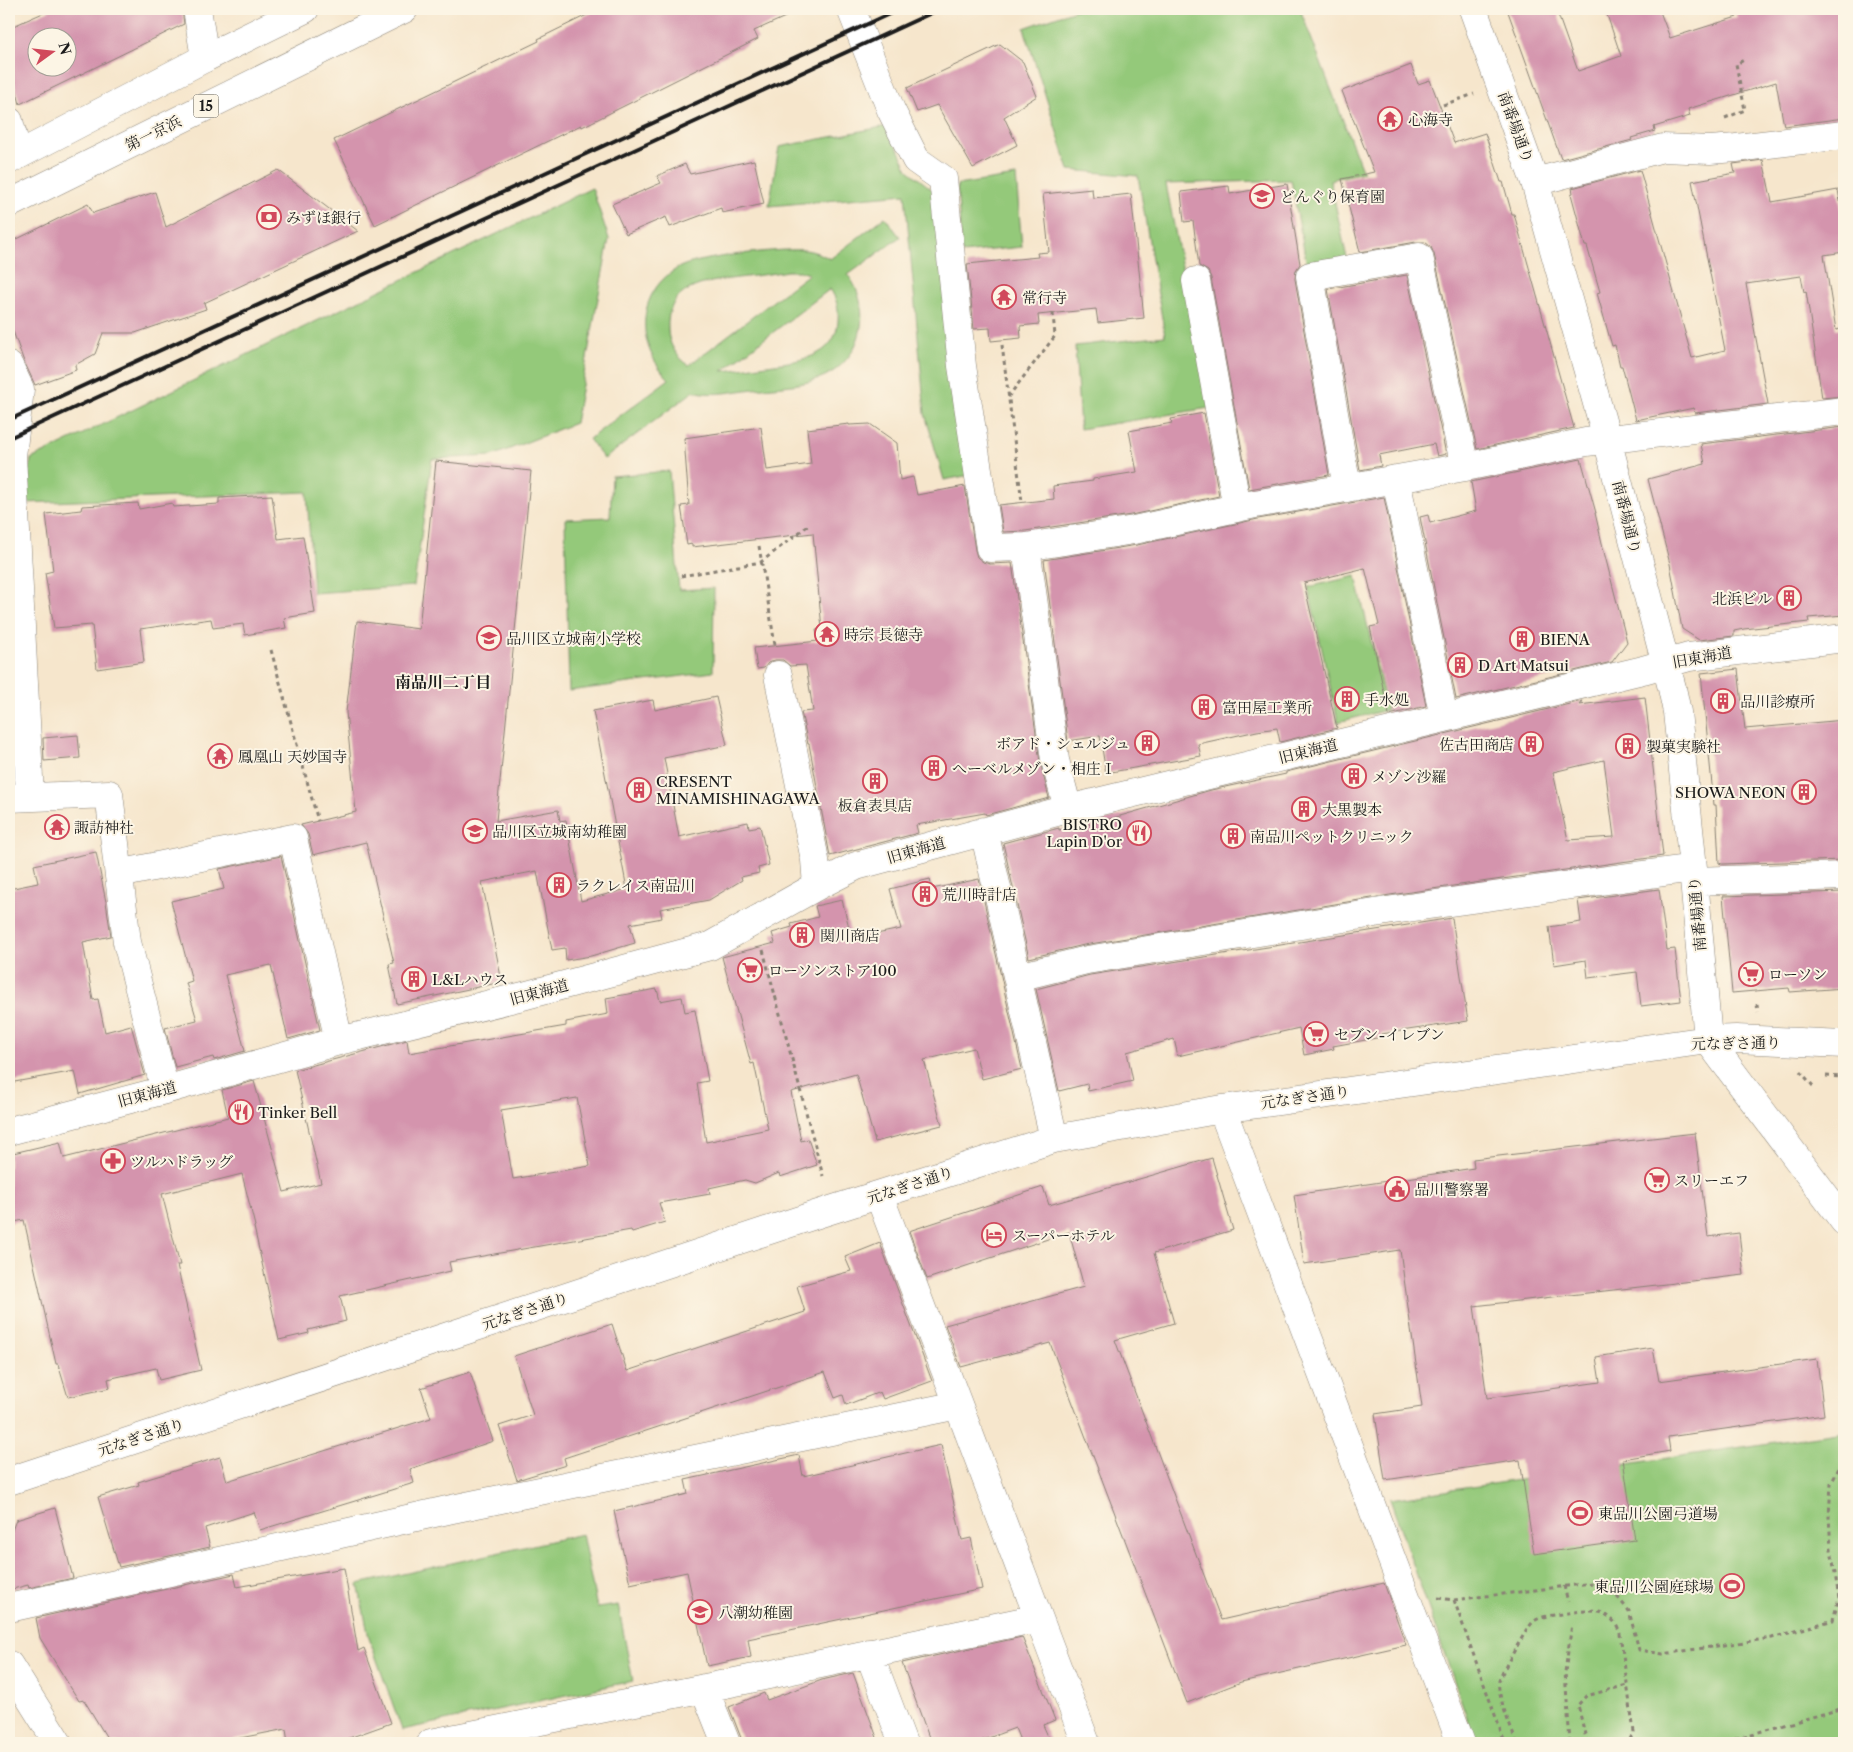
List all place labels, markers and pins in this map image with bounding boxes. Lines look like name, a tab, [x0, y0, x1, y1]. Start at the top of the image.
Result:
temple icon: 心海寺	[1377, 106, 1403, 132]
place label: 心海寺	[1408, 110, 1453, 129]
school or university icon: どんぐり保育園	[1249, 183, 1275, 209]
place label: どんぐり保育園	[1280, 187, 1385, 206]
bank icon: みずほ銀行	[256, 204, 282, 230]
place label: みずほ銀行	[286, 208, 361, 227]
temple icon: 常行寺	[991, 284, 1017, 310]
place label: 常行寺	[1022, 288, 1067, 307]
building icon: 北浜ビル	[1776, 585, 1802, 611]
place label: 北浜ビル	[1712, 589, 1772, 608]
temple icon: 時宗 長徳寺	[814, 621, 840, 647]
school or university icon: 品川区立城南小学校	[476, 625, 502, 651]
place label: 時宗 長徳寺	[844, 625, 923, 644]
building icon: BIENA	[1509, 626, 1535, 652]
place label: 品川区立城南小学校	[506, 629, 641, 648]
place label: BIENA	[1540, 630, 1591, 649]
building icon: D Art Matsui	[1447, 652, 1473, 678]
place label: D Art Matsui	[1478, 656, 1569, 675]
building icon: 手水処	[1334, 686, 1360, 712]
building icon: 品川診療所	[1710, 688, 1736, 714]
place label: 手水処	[1364, 690, 1409, 709]
place label: 品川診療所	[1740, 692, 1815, 711]
building icon: 富田屋工業所	[1191, 694, 1217, 720]
place label: 富田屋工業所	[1222, 698, 1312, 717]
building icon: ボアド・シェルジュ	[1134, 730, 1160, 756]
building icon: 佐古田商店	[1518, 731, 1544, 757]
building icon: 製菓実験社	[1615, 733, 1641, 759]
place label: ボアド・シェルジュ	[996, 734, 1130, 753]
place label: 佐古田商店	[1439, 735, 1514, 754]
place label: 製菓実験社	[1646, 737, 1721, 756]
temple icon: 鳳凰山 天妙国寺	[207, 743, 233, 769]
place label: 鳳凰山 天妙国寺	[238, 747, 347, 766]
building icon: へーベルメゾン・相庄Ⅰ	[921, 755, 947, 781]
place label: へーベルメゾン・相庄Ⅰ	[952, 759, 1116, 778]
building icon: メゾン沙羅	[1341, 763, 1367, 789]
place label: メゾン沙羅	[1372, 767, 1447, 786]
building icon: 板倉表具店	[862, 768, 888, 794]
place label: CRESENT MINAMISHINAGAWA	[656, 772, 821, 808]
building icon: CRESENT MINAMISHINAGAWA	[626, 777, 652, 803]
building icon: SHOWA NEON	[1791, 779, 1817, 805]
place label: SHOWA NEON	[1675, 783, 1786, 802]
place label: 板倉表具店	[837, 796, 913, 815]
building icon: 大黒製本	[1291, 796, 1317, 822]
place label: 大黒製本	[1322, 800, 1382, 819]
temple icon: 諏訪神社	[44, 814, 70, 840]
place label: BISTRO Lapin D'or	[1046, 815, 1123, 851]
place label: 諏訪神社	[74, 818, 134, 837]
school or university icon: 品川区立城南幼稚園	[462, 818, 488, 844]
restaurant icon: BISTRO Lapin D'or	[1126, 820, 1152, 846]
place label: 品川区立城南幼稚園	[492, 822, 627, 841]
building icon: 南品川ペットクリニック	[1220, 823, 1246, 849]
place label: 南品川ペットクリニック	[1250, 827, 1414, 846]
building icon: ラクレイス南品川	[546, 872, 572, 898]
place label: ラクレイス南品川	[576, 876, 695, 895]
building icon: 荒川時計店	[912, 881, 938, 907]
place label: 荒川時計店	[942, 885, 1017, 904]
building icon: 関川商店	[789, 922, 815, 948]
place label: 関川商店	[820, 926, 880, 945]
supermarket icon: ローソンストア100	[737, 957, 763, 983]
place label: ローソンストア100	[768, 961, 897, 980]
supermarket icon: ローソン	[1738, 961, 1764, 987]
place label: ローソン	[1768, 965, 1827, 984]
building icon: L&Lハウス	[401, 966, 427, 992]
place label: L&Lハウス	[432, 970, 508, 989]
supermarket icon: セブン-イレブン	[1303, 1021, 1329, 1047]
place label: セブン-イレブン	[1334, 1025, 1445, 1044]
restaurant icon: Tinker Bell	[228, 1099, 254, 1125]
place label: Tinker Bell	[258, 1103, 338, 1122]
pharmacy icon: ツルハドラッグ	[100, 1148, 126, 1174]
place label: ツルハドラッグ	[130, 1152, 233, 1171]
supermarket icon: スリーエフ	[1644, 1167, 1670, 1193]
place label: スリーエフ	[1674, 1171, 1749, 1190]
public building icon: 品川警察署	[1384, 1176, 1410, 1202]
place label: 品川警察署	[1414, 1180, 1489, 1199]
hotel icon: スーパーホテル	[981, 1222, 1007, 1248]
place label: スーパーホテル	[1012, 1226, 1115, 1245]
sports icon: 東品川公園弓道場	[1567, 1500, 1593, 1526]
place label: 東品川公園弓道場	[1598, 1504, 1718, 1523]
sports icon: 東品川公園庭球場	[1719, 1573, 1745, 1599]
place label: 東品川公園庭球場	[1594, 1577, 1714, 1596]
school or university icon: 八潮幼稚園	[687, 1599, 713, 1625]
place label: 八潮幼稚園	[718, 1603, 793, 1622]

